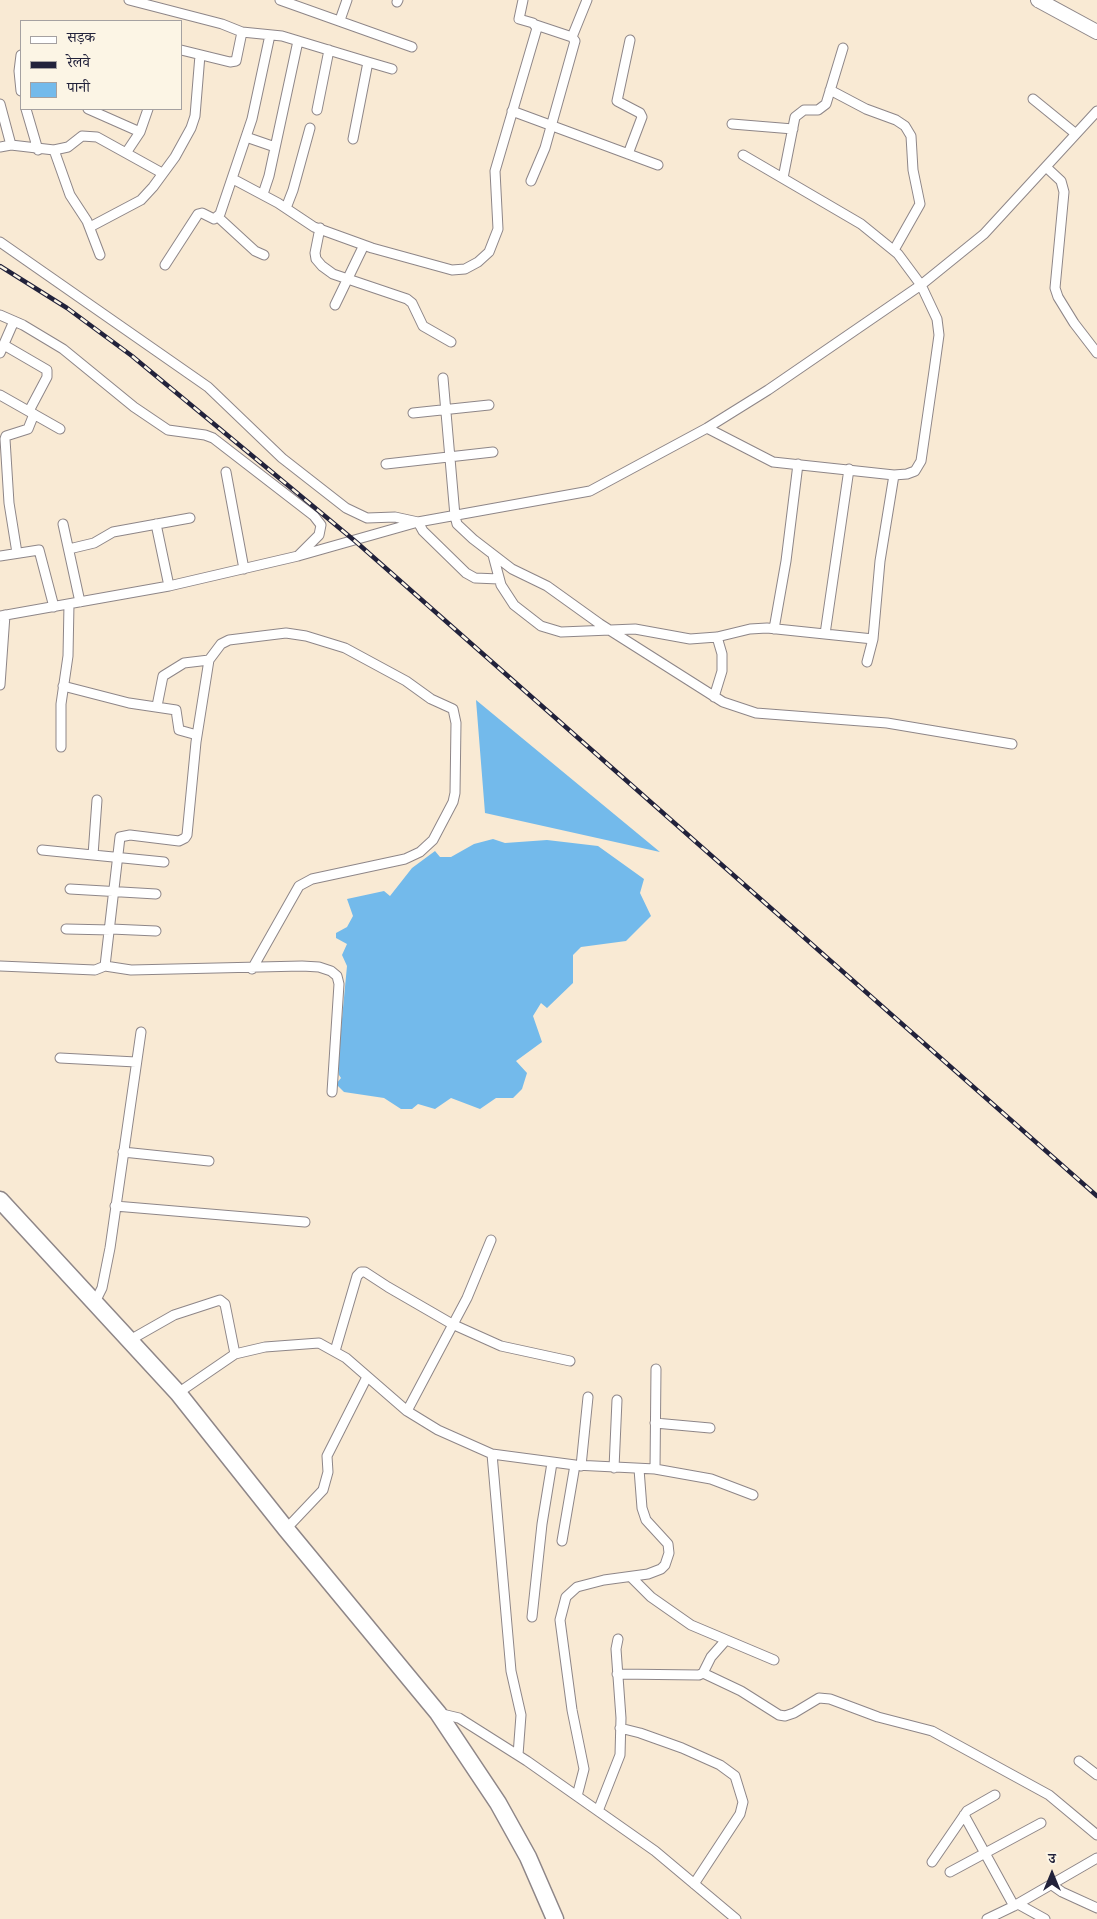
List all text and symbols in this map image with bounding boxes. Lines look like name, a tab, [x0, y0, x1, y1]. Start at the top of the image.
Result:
legend	[20, 20, 182, 110]
text: सड़क	[67, 31, 95, 46]
text: रेलवे	[67, 56, 90, 71]
text: पानी	[67, 81, 90, 96]
north arrow	[1027, 1849, 1077, 1899]
text: उ	[1048, 1852, 1056, 1866]

